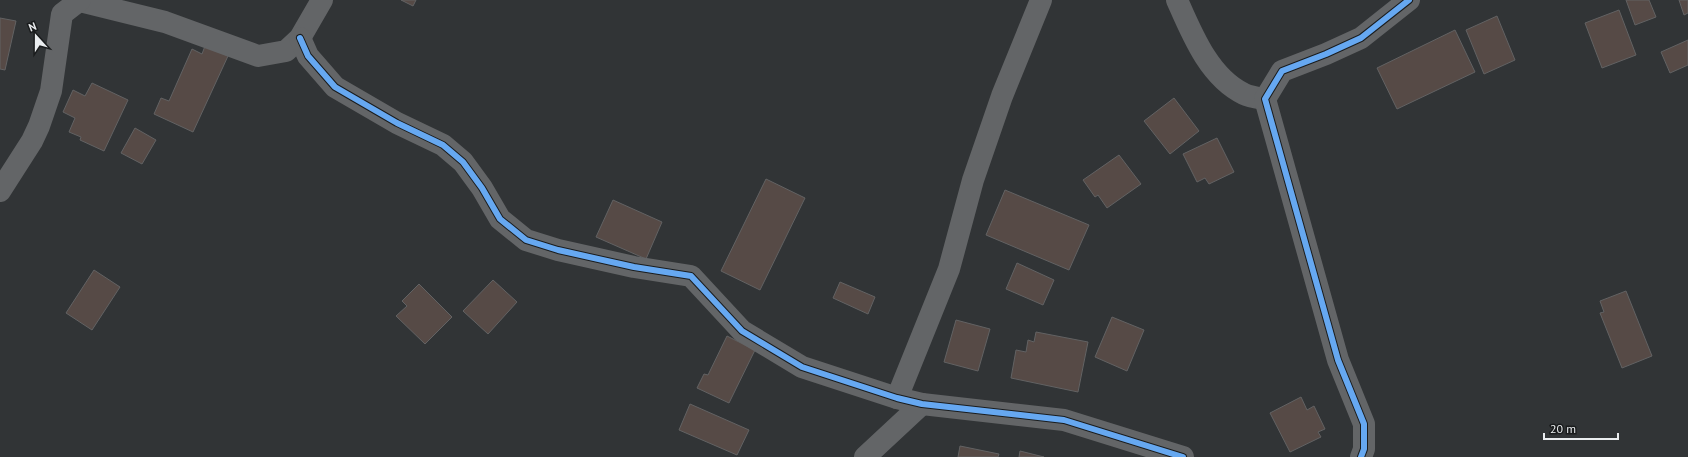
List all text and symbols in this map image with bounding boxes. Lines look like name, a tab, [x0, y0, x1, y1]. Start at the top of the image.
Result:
north arrow	[16, 16, 56, 56]
text: N	[27, 19, 38, 34]
scale bar	[1544, 415, 1618, 441]
text: 20 m	[1550, 421, 1576, 436]

